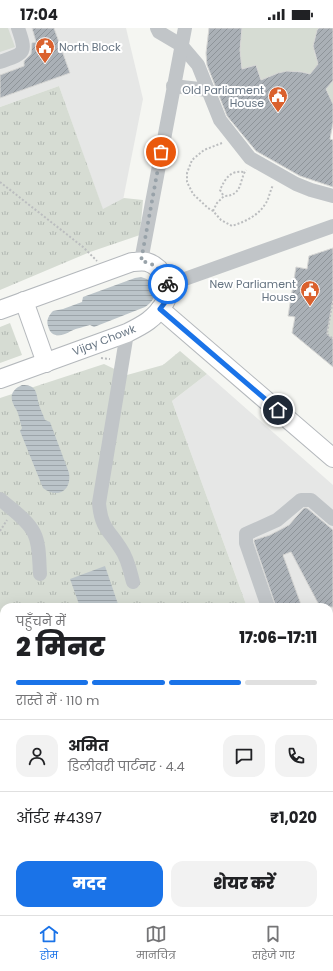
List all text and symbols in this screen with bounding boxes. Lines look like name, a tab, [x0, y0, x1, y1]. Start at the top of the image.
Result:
text: 17:04	[20, 4, 58, 25]
public building icon: North Block	[34, 36, 56, 64]
place label: North Block	[59, 39, 121, 55]
place label: Old Parliament House	[182, 82, 264, 111]
public building icon: Old Parliament House	[267, 85, 289, 113]
pin	[144, 135, 178, 169]
icon: bag	[150, 141, 172, 163]
courier	[148, 264, 188, 304]
icon: bike	[157, 273, 179, 295]
place label: New Parliament House	[210, 276, 296, 305]
public building icon: New Parliament House	[299, 279, 321, 307]
street label: Vijay Chowk	[70, 320, 138, 359]
pin	[261, 393, 295, 427]
icon: home	[267, 399, 289, 421]
text: पहुँचने में	[16, 612, 66, 631]
text: 17:06–17:11	[239, 627, 317, 648]
text: 2 मिनट	[16, 629, 105, 665]
text: रास्ते में · 110 m	[16, 691, 99, 710]
button: person	[16, 735, 58, 777]
text: अमित	[68, 735, 109, 756]
button: chat	[223, 735, 265, 777]
button: phone	[275, 735, 317, 777]
text: डिलीवरी पार्टनर · 4.4	[68, 757, 185, 776]
text: ऑर्डर #4397	[16, 807, 102, 828]
text: ₹1,020	[270, 807, 317, 828]
button: मदद	[16, 861, 163, 907]
button: शेयर करें	[171, 861, 317, 907]
tab: होम	[38, 923, 60, 964]
tab: मानचित्र	[136, 923, 176, 964]
tab: सहेजे गए	[252, 923, 295, 964]

